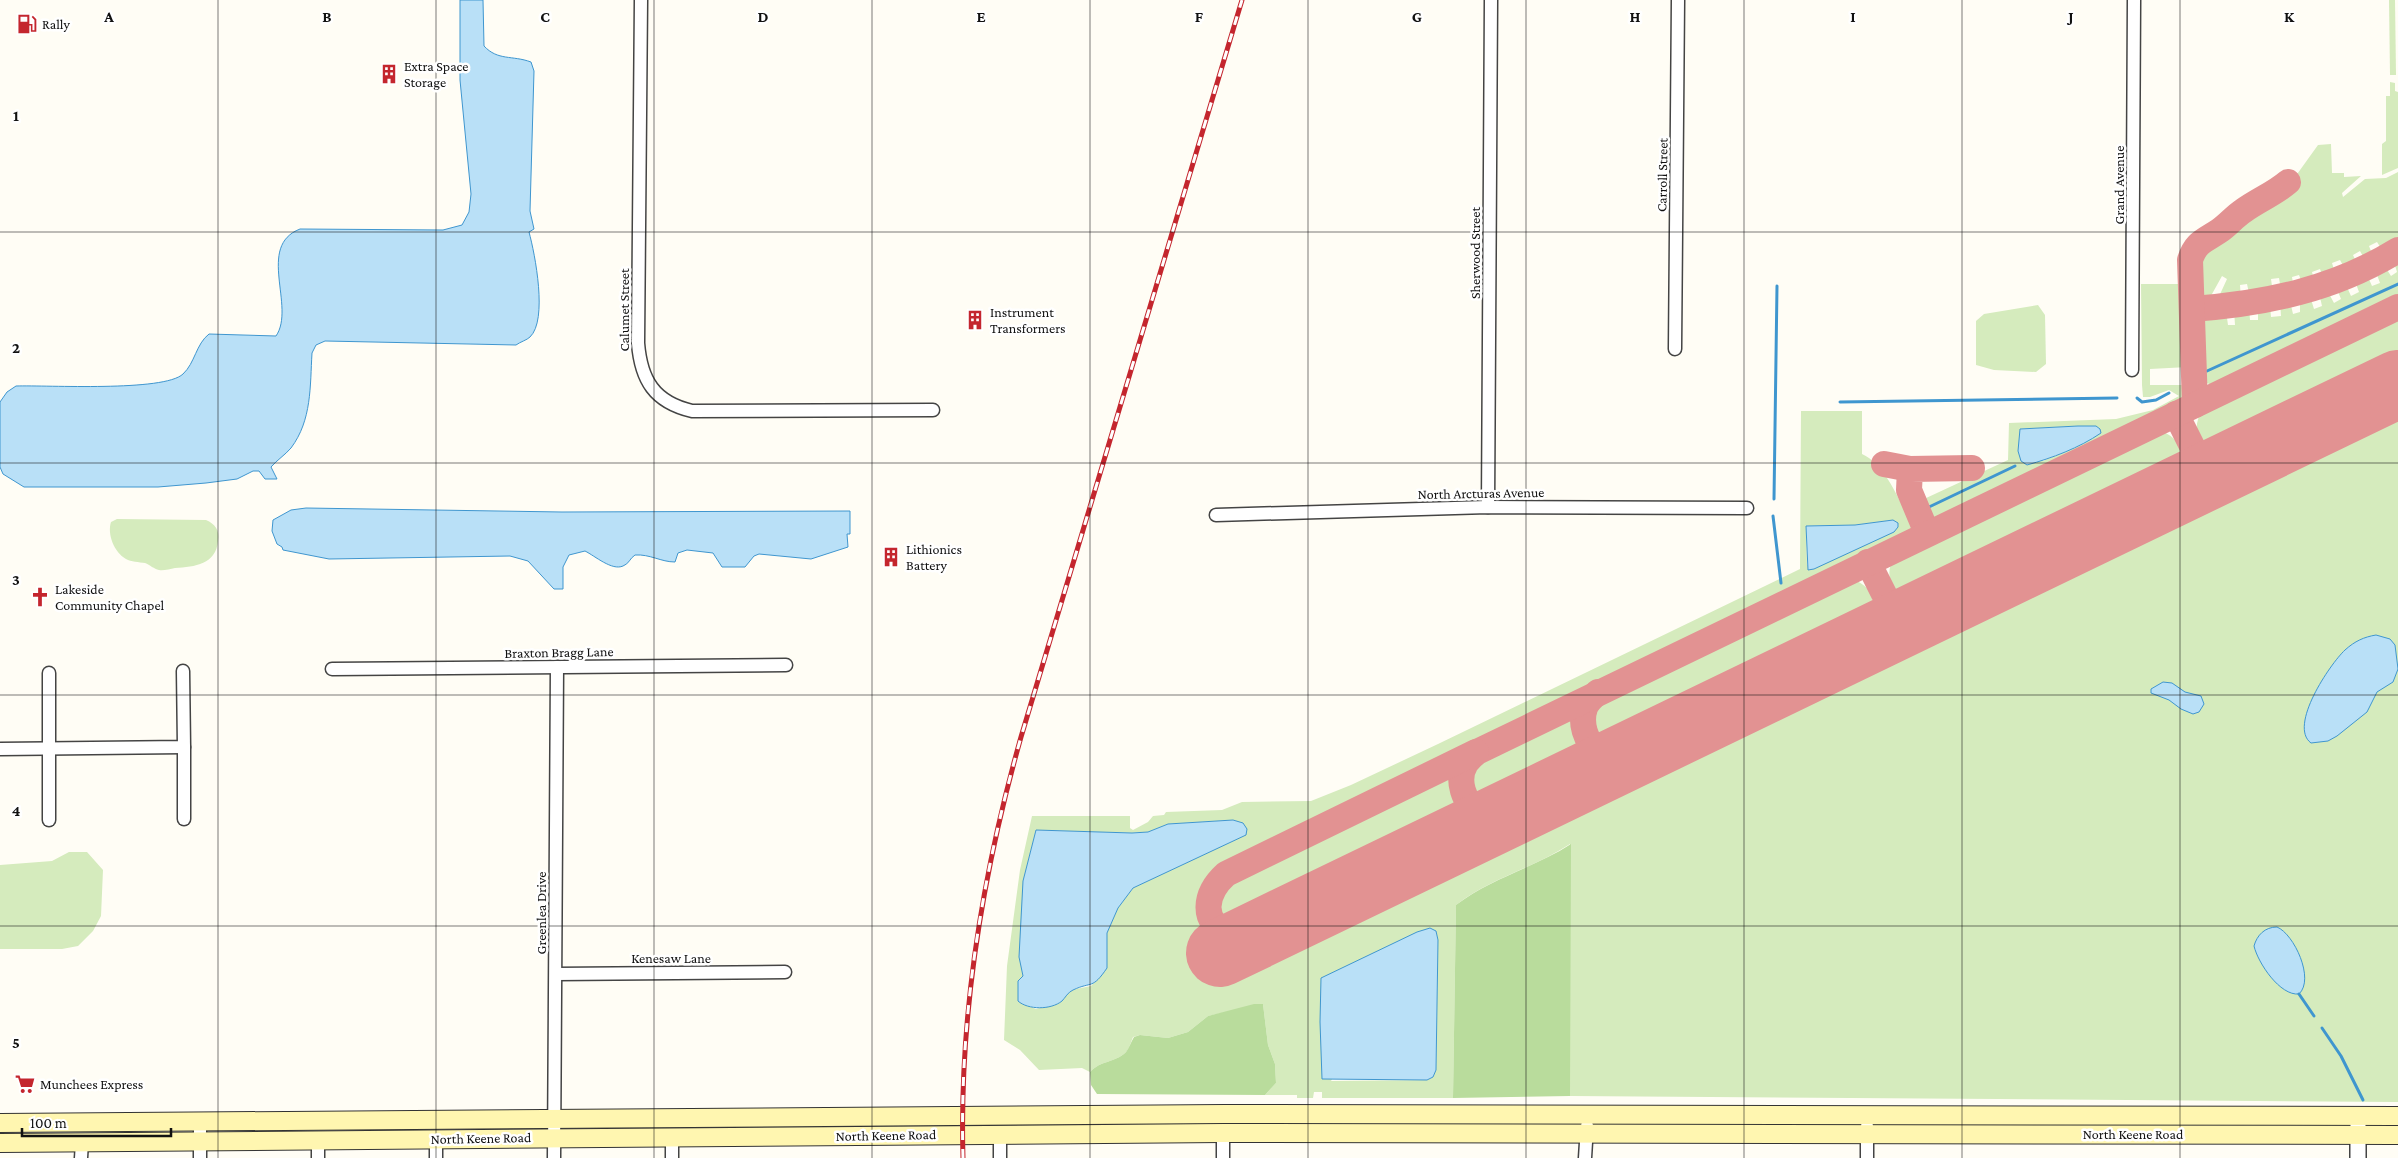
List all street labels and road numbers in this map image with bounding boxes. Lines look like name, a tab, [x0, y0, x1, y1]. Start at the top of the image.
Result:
street label: Carroll Street	[1653, 137, 1671, 212]
street label: Grand Avenue	[2111, 146, 2127, 224]
street label: Sherwood Street	[1467, 207, 1483, 299]
street label: Calumet Street	[616, 268, 632, 352]
street label: North Arcturas Avenue	[1417, 484, 1545, 502]
street label: Braxton Bragg Lane	[504, 643, 614, 661]
street label: Greenlea Drive	[533, 872, 549, 954]
street label: Kenesaw Lane	[631, 950, 711, 966]
street label: North Keene Road	[836, 1126, 937, 1144]
street label: North Keene Road	[2083, 1126, 2184, 1142]
street label: North Keene Road	[431, 1129, 532, 1147]

